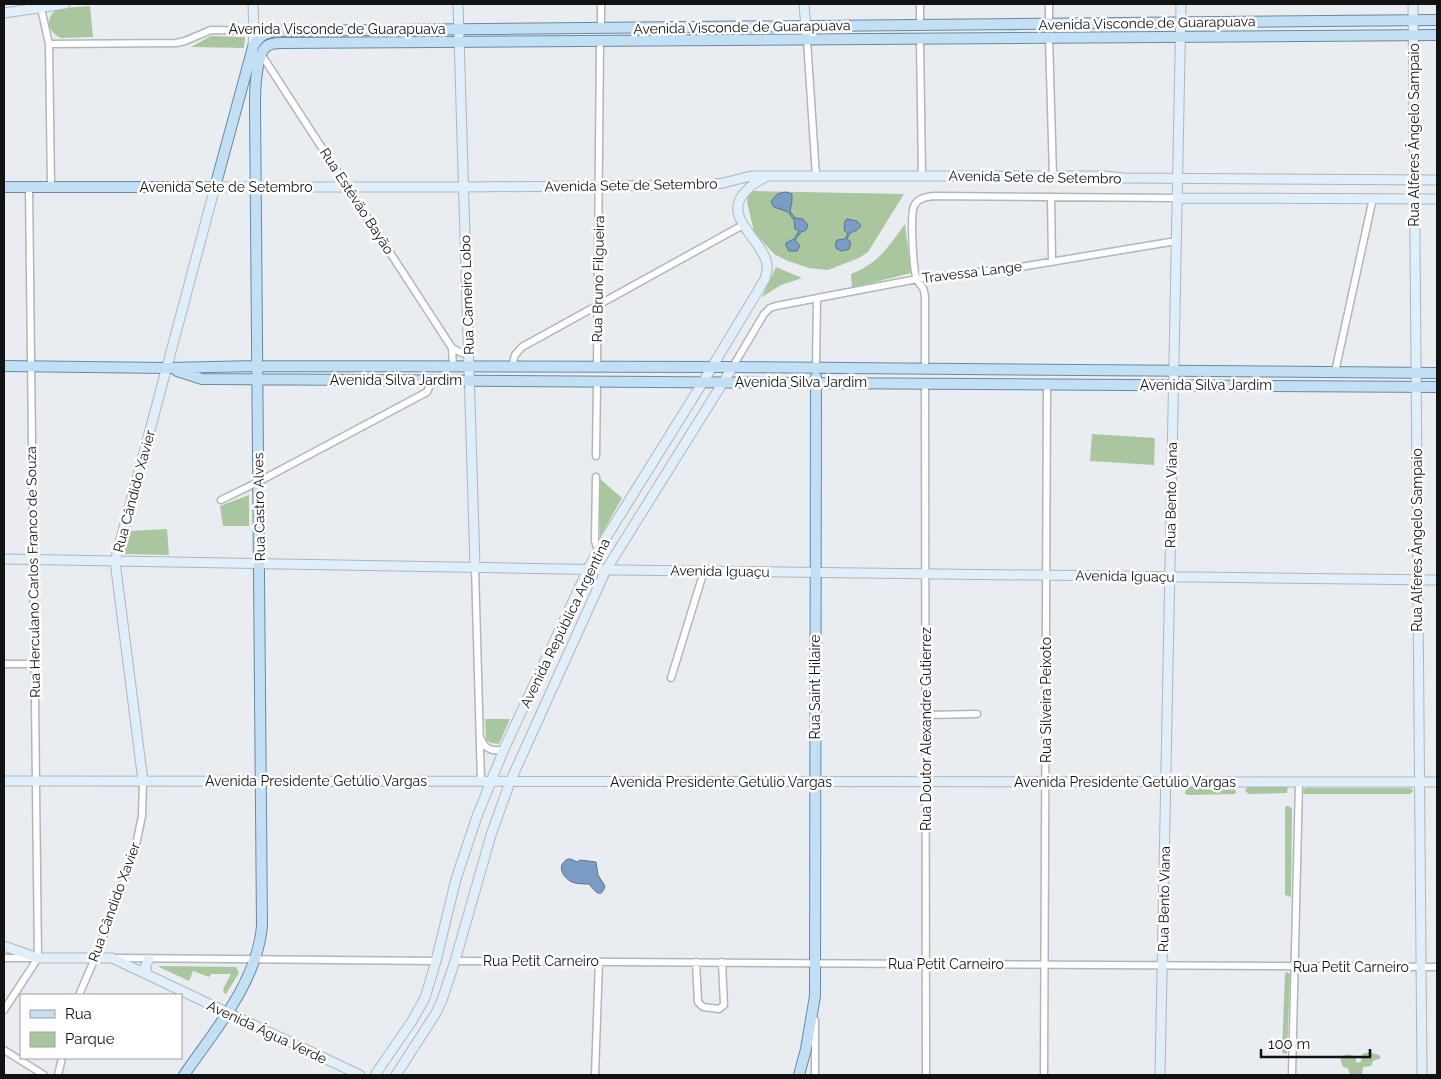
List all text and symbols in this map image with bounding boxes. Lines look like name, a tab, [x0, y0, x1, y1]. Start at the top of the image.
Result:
street label: Avenida Visconde de Guarapuava	[1038, 13, 1256, 33]
street label: Avenida Visconde de Guarapuava	[633, 17, 851, 37]
street label: Avenida Visconde de Guarapuava	[228, 21, 446, 37]
street label: Rua Alferes Ângelo Sampaio	[1405, 43, 1422, 227]
street label: Rua Estêvão Bayão	[317, 145, 397, 257]
street label: Avenida Sete de Setembro	[948, 167, 1122, 187]
street label: Avenida Sete de Setembro	[544, 175, 718, 195]
street label: Avenida Sete de Setembro	[139, 179, 313, 195]
street label: Rua Bruno Filgueira	[589, 215, 607, 343]
street label: Rua Carneiro Lobo	[457, 235, 477, 355]
street label: Travessa Lange	[921, 258, 1023, 286]
street label: Avenida Silva Jardim	[330, 372, 462, 388]
street label: Avenida Silva Jardim	[735, 374, 867, 390]
street label: Avenida Silva Jardim	[1140, 377, 1272, 393]
street label: Rua Cândido Xavier	[110, 428, 158, 554]
street label: Rua Bento Viana	[1162, 442, 1180, 548]
street label: Rua Herculano Carlos Franco de Souza	[23, 446, 43, 698]
street label: Rua Alferes Ângelo Sampaio	[1408, 448, 1425, 632]
street label: Rua Castro Alves	[250, 452, 268, 561]
street label: Avenida República Argentina	[517, 536, 613, 710]
street label: Avenida Iguaçu	[670, 562, 770, 580]
street label: Avenida Iguaçu	[1075, 567, 1175, 585]
street label: Rua Doutor Alexandre Gutierrez	[918, 627, 934, 831]
street label: Rua Saint Hilaire	[807, 635, 823, 739]
street label: Rua Silveira Peixoto	[1038, 637, 1054, 763]
street label: Avenida Presidente Getúlio Vargas	[205, 773, 427, 789]
street label: Avenida Presidente Getúlio Vargas	[610, 774, 832, 790]
street label: Avenida Presidente Getúlio Vargas	[1014, 774, 1236, 790]
street label: Rua Cândido Xavier	[85, 840, 143, 964]
street label: Rua Bento Viana	[1155, 846, 1173, 952]
street label: Rua Petit Carneiro	[483, 953, 599, 969]
street label: Rua Petit Carneiro	[888, 956, 1004, 972]
street label: Rua Petit Carneiro	[1293, 959, 1409, 975]
legend	[20, 994, 182, 1059]
street label: Avenida Água Verde	[204, 996, 330, 1067]
text: Rua	[65, 1005, 92, 1023]
scale bar	[1261, 1026, 1370, 1058]
text: Parque	[65, 1030, 115, 1048]
text: 100 m	[1268, 1035, 1310, 1053]

